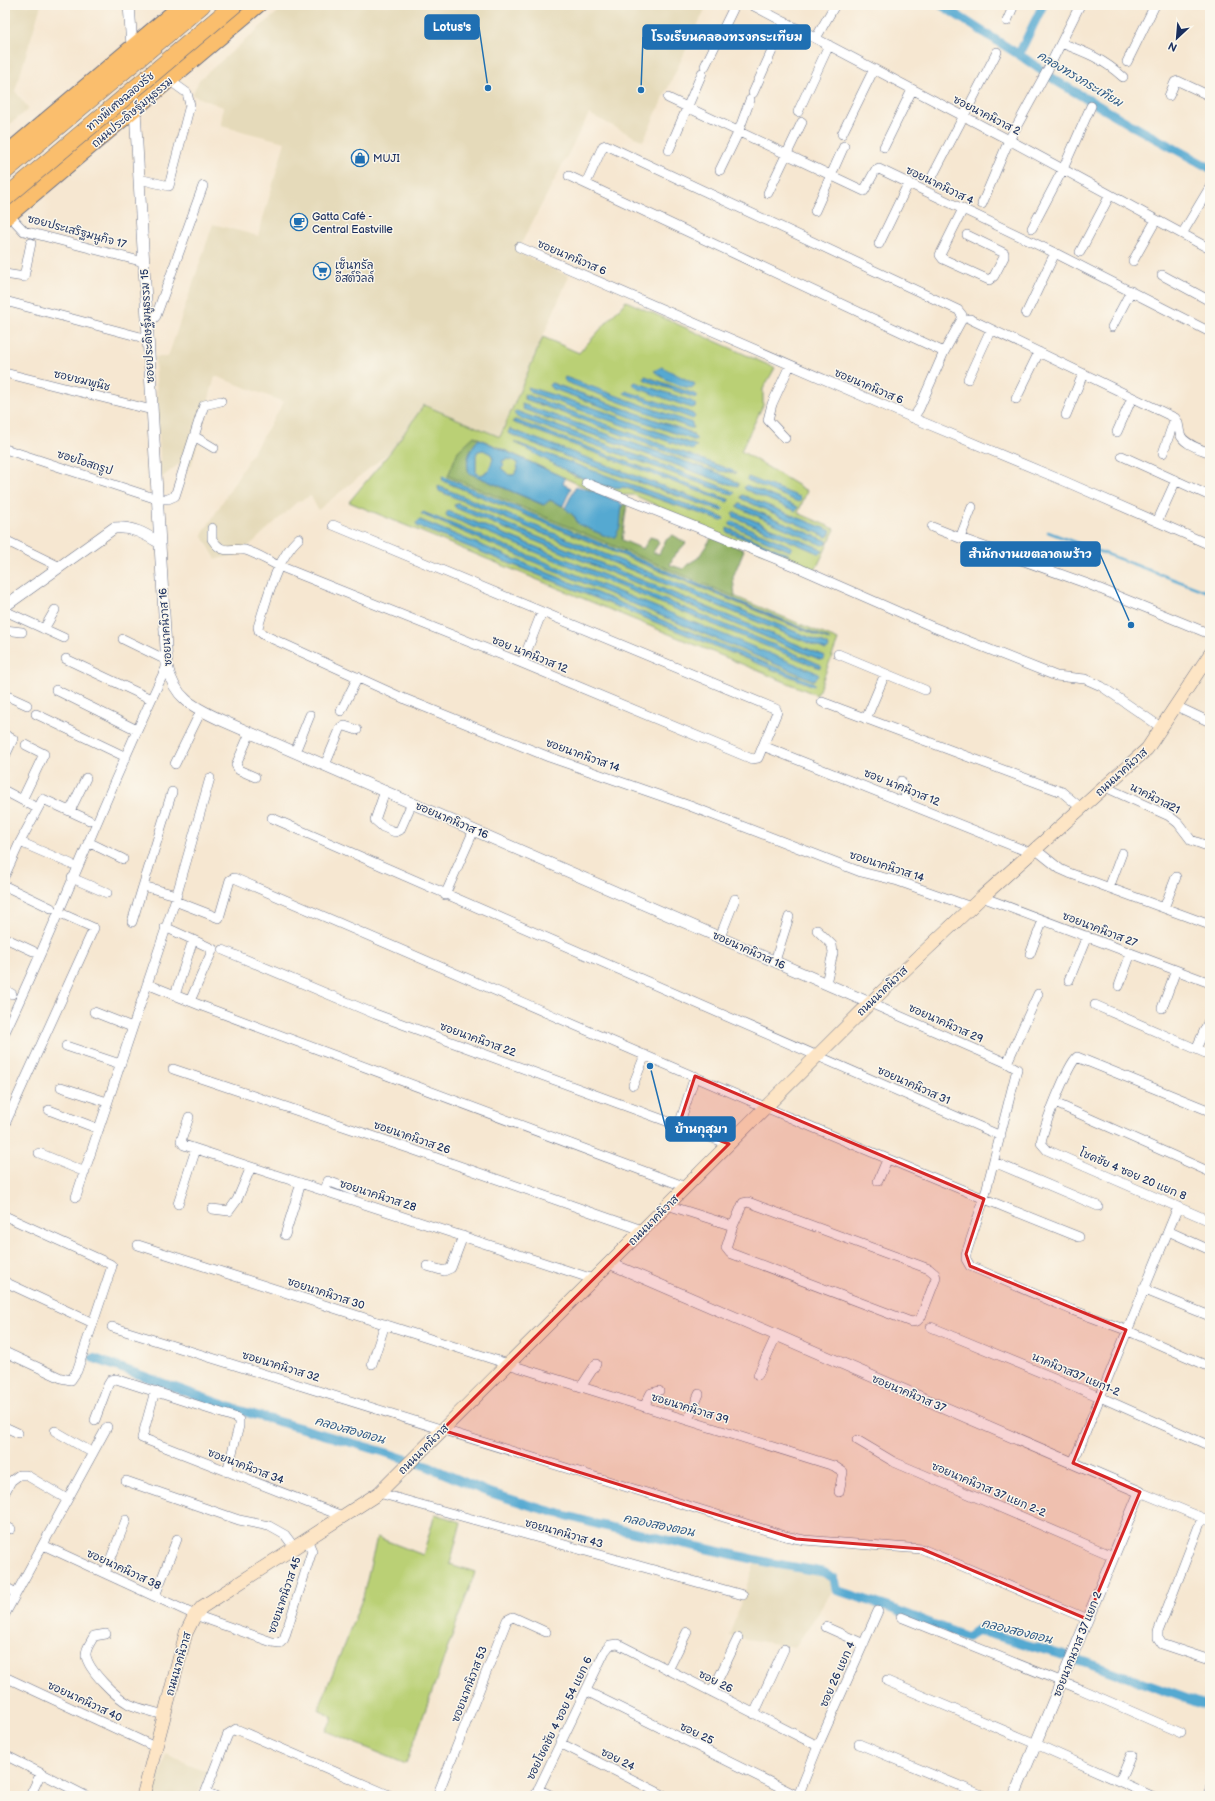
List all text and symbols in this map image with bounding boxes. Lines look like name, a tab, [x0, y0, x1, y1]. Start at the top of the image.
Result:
callout: Lotus's	[425, 15, 479, 39]
north arrow	[1157, 18, 1197, 58]
text: Lotus's	[433, 20, 471, 35]
callout: โรงเรียนคลองทรงกระเทียม	[643, 25, 810, 49]
text: โรงเรียนคลองทรงกระเทียม	[651, 29, 802, 45]
text: N	[1166, 39, 1179, 54]
water label: คลองทรงกระเทียม	[1034, 47, 1126, 111]
street label: ทางพิเศษฉลองรัช	[83, 68, 157, 133]
street label: ถนนประดิษฐ์มนูธรรม	[88, 73, 177, 152]
street label: ซอยนาคนิวาส 2	[951, 92, 1023, 138]
shop icon: MUJI	[350, 148, 370, 168]
place label: MUJI	[373, 152, 400, 165]
street label: ซอยนาคนิวาส 4	[904, 162, 977, 208]
place label: Gatta Café - Central Eastville	[312, 210, 393, 236]
street label: ซอยประเสริฐมนูกิจ 17	[25, 211, 129, 253]
cafe icon: Gatta Café - Central Eastville	[289, 212, 309, 232]
street label: ซอยนาคนิวาส 6	[535, 236, 609, 278]
place label: เซ็นทรัล อีสต์วิลล์	[335, 257, 374, 285]
supermarket icon: เซ็นทรัล อีสต์วิลล์	[312, 261, 332, 281]
street label: ซอยประดิษฐ์มนูธรรม 15	[136, 268, 159, 384]
street label: ซอยนาคนิวาส 6	[832, 365, 906, 407]
street label: ซอยชมพูนิช	[52, 366, 112, 396]
street label: ซอยโอสถรูป	[55, 445, 115, 479]
callout: สำนักงานเขตลาดพร้าว	[961, 542, 1100, 566]
text: สำนักงานเขตลาดพร้าว	[968, 547, 1092, 562]
street label: ซอยนาคนิวาส 16	[155, 587, 175, 667]
street label: ซอย นาคนิวาส 12	[490, 632, 571, 676]
street label: ซอยนาคนิวาส 14	[544, 735, 622, 775]
street label: ถนนนาคนิวาส	[1092, 744, 1151, 799]
street label: ซอย นาคนิวาส 12	[862, 765, 943, 809]
street label: นาคนิวาส21	[1128, 779, 1182, 817]
street label: ซอยนาคนิวาส 16	[413, 798, 491, 842]
street label: ซอยนาคนิวาส 14	[848, 847, 927, 885]
street label: ซอยนาคนิวาส 27	[1061, 908, 1140, 950]
street label: ซอยนาคนิวาส 16	[710, 928, 788, 972]
street label: ถนนนาคนิวาส	[854, 962, 911, 1019]
street label: ซอยนาคนิวาส 29	[907, 1000, 985, 1046]
street label: ซอยนาคนิวาส 22	[438, 1019, 519, 1059]
street label: ซอยนาคนิวาส 31	[875, 1063, 953, 1107]
street label: ซอยนาคนิวาส 26	[372, 1117, 453, 1157]
callout: บ้านกุสุมา	[666, 1117, 735, 1141]
text: บ้านกุสุมา	[675, 1122, 728, 1138]
street label: โชคชัย 4 ซอย 20 แยก 8	[1077, 1144, 1189, 1203]
street label: ซอยนาคนิวาส 28	[338, 1176, 418, 1214]
street label: ถนนนาคนิวาส	[625, 1191, 682, 1248]
street label: ซอยนาคนิวาส 30	[286, 1274, 367, 1312]
street label: ซอยนาคนิวาส 32	[240, 1348, 322, 1385]
street label: นาคนิวาส37 แยก1-2	[1030, 1349, 1123, 1399]
street label: ซอยนาคนิวาส 37	[870, 1371, 949, 1415]
street label: ซอยนาคนิวาส 39	[650, 1390, 730, 1426]
water label: คลองสองตอน	[313, 1413, 388, 1448]
street label: ถนนนาคนิวาส	[395, 1420, 452, 1477]
street label: ซอยนาคนิวาส 34	[206, 1445, 286, 1487]
street label: ซอยนาคนิวาส 37 แยก 2-2	[930, 1459, 1049, 1520]
water label: คลองสองตอน	[622, 1511, 697, 1541]
street label: ซอยนาคนิวาส 43	[523, 1515, 605, 1551]
street label: ซอยนาคนิวาส 38	[85, 1546, 163, 1592]
street label: ซอยนาคนิวาส 45	[264, 1555, 304, 1635]
street label: ซอยนาคนวาส 37 แยก 2	[1050, 1589, 1105, 1699]
water label: คลองสองตอน	[980, 1615, 1055, 1648]
street label: ถนนนาคนิวาส	[162, 1629, 194, 1697]
street label: ซอย 26 แยก 4	[817, 1639, 858, 1709]
street label: ซอยนาคนิวาส 53	[448, 1644, 490, 1724]
street label: ซอยโชคชัย 4 ซอย 54 แยก 6	[522, 1653, 595, 1782]
street label: ซอย 26	[696, 1667, 735, 1696]
street label: ซอยนาคนิวาส 40	[46, 1678, 125, 1725]
street label: ซอย 25	[678, 1720, 716, 1747]
street label: ซอย 24	[599, 1745, 637, 1774]

